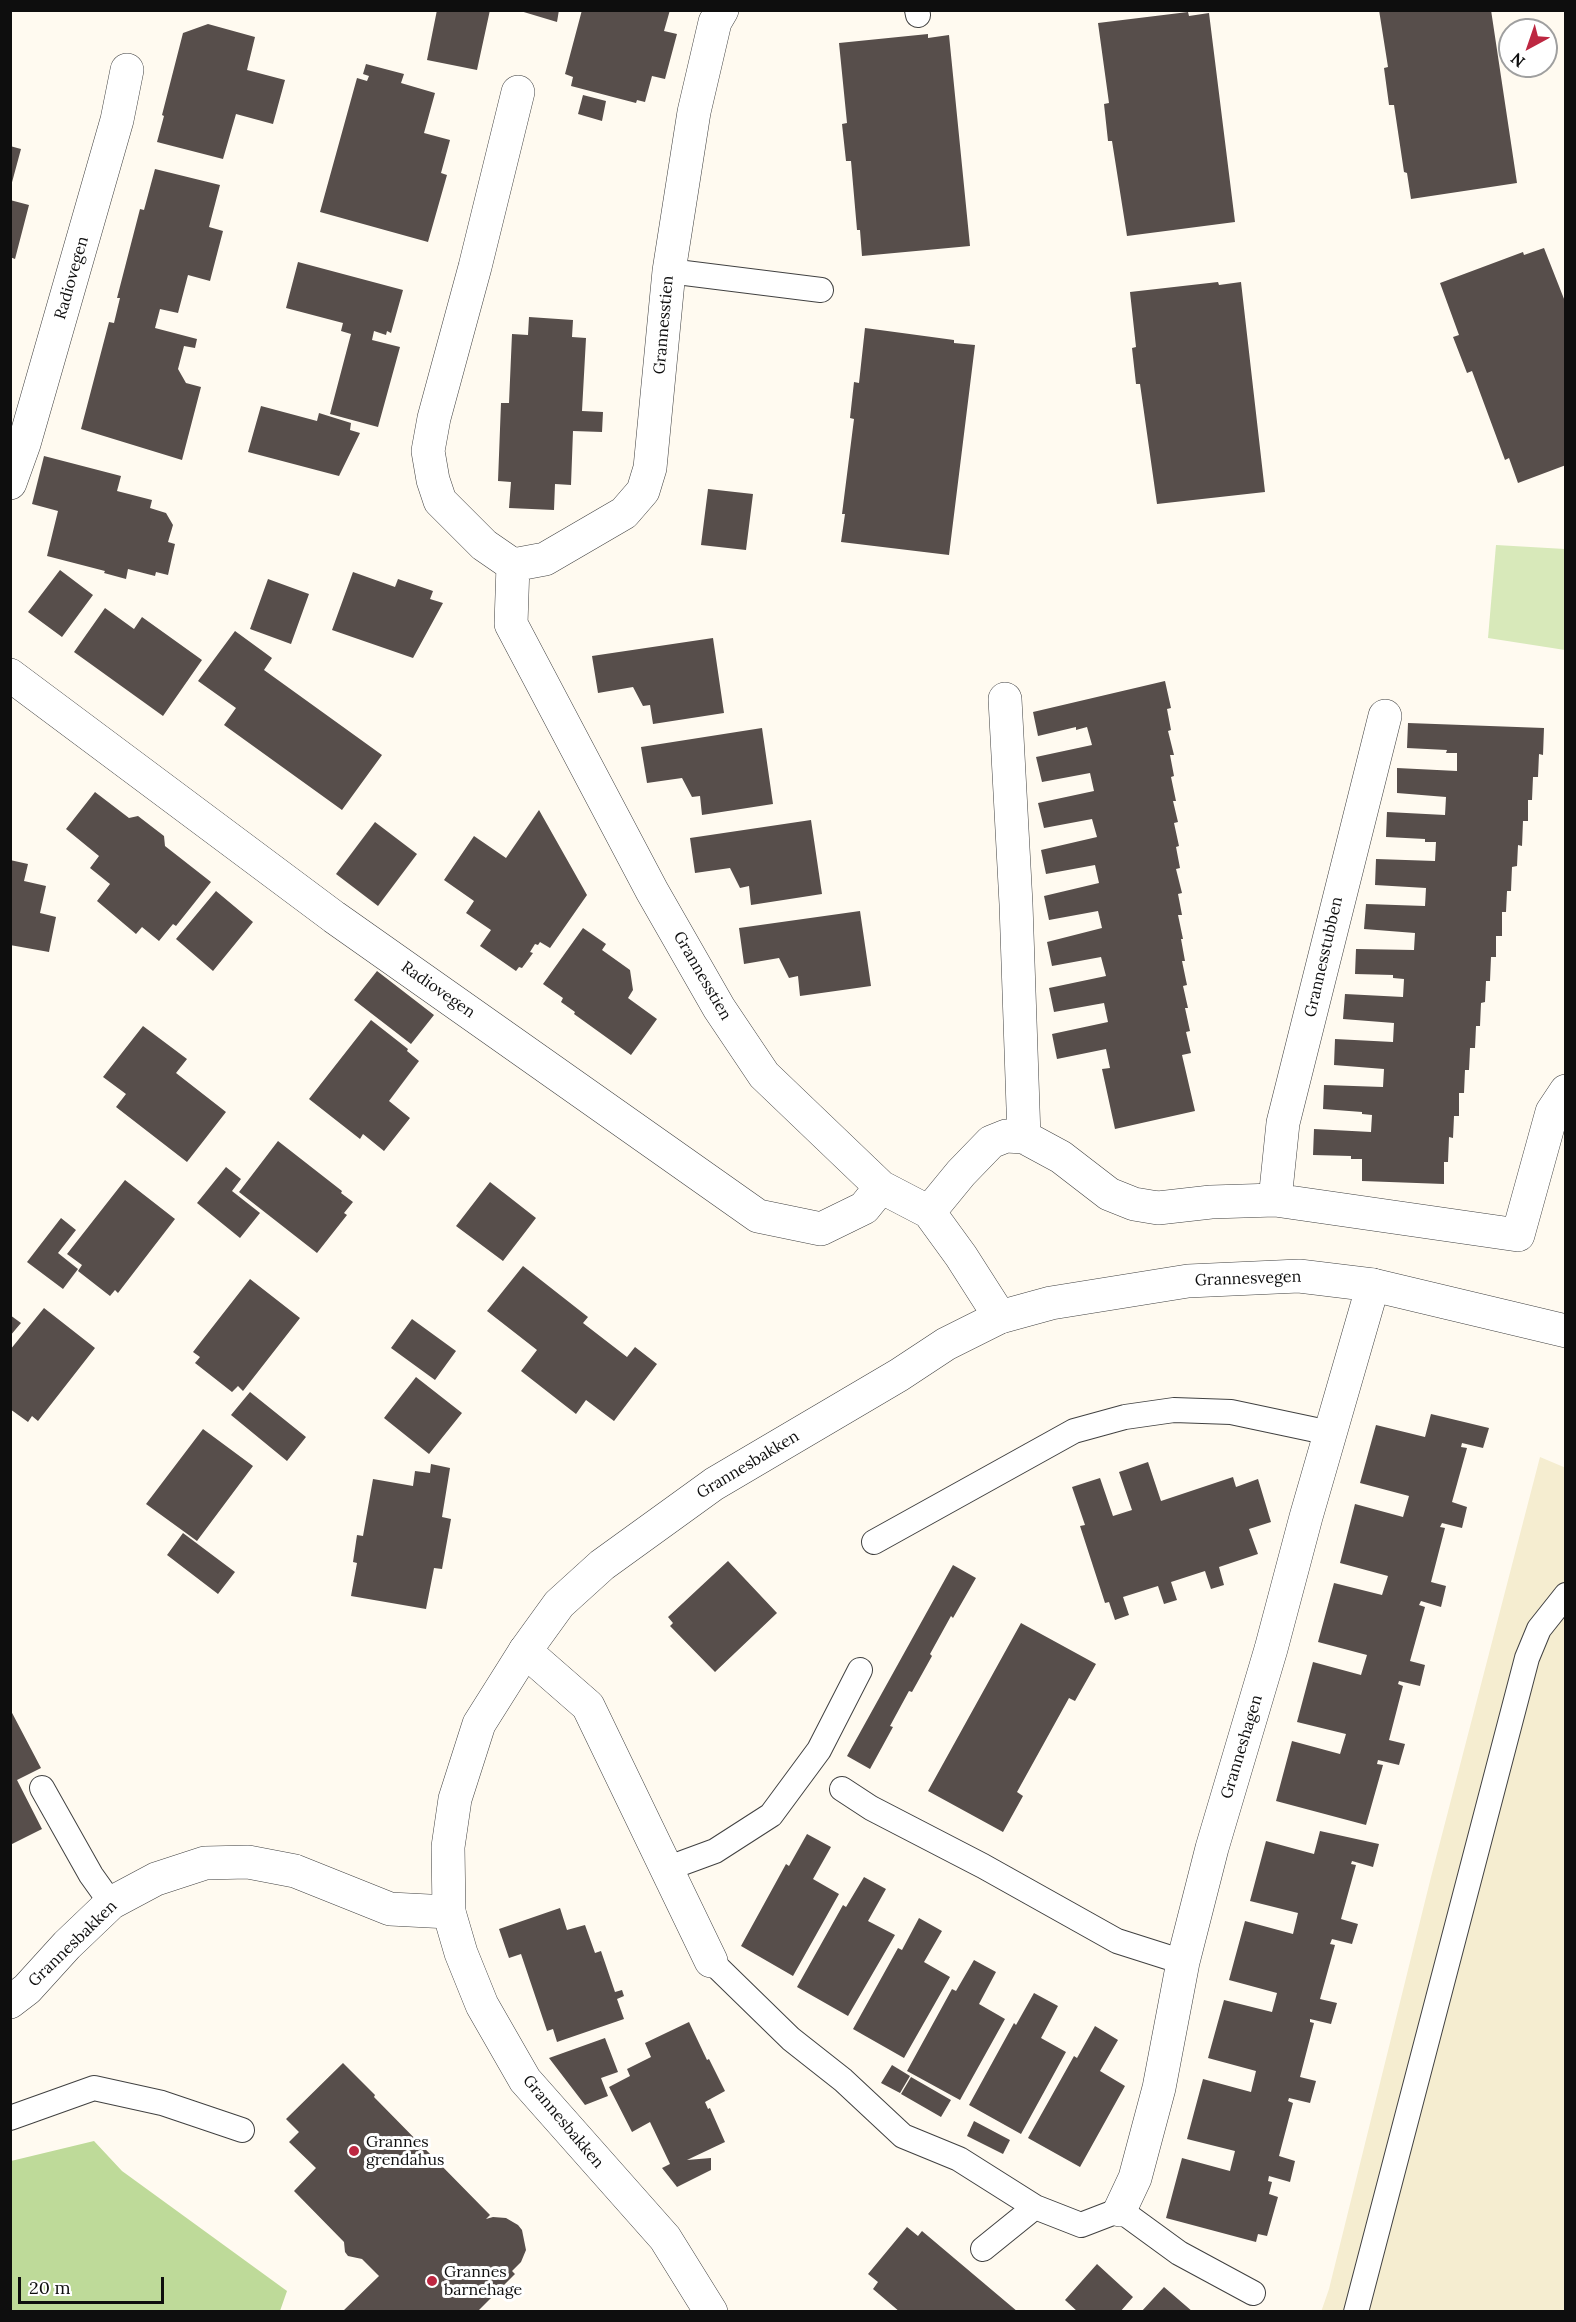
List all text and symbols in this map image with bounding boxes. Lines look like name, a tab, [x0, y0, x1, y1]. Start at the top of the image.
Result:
north arrow	[1498, 18, 1558, 78]
text: N	[1507, 49, 1529, 72]
street label: Radiovegen	[51, 234, 93, 322]
street label: Grannesstien	[650, 275, 678, 375]
street label: Grannesstubben	[1301, 895, 1347, 1019]
street label: Grannesstien	[669, 928, 735, 1024]
street label: Radiovegen	[397, 958, 479, 1022]
street label: Grannesvegen	[1194, 1268, 1302, 1290]
street label: Grannesbakken	[693, 1427, 803, 1503]
street label: Granneshagen	[1217, 1693, 1267, 1801]
street label: Grannesbakken	[25, 1897, 121, 1991]
street label: Grannesbakken	[518, 2071, 608, 2173]
place label: Grannes grendahus	[366, 2132, 444, 2170]
marker: Grannes grendahus	[347, 2144, 361, 2158]
place label: Grannes barnehage	[444, 2262, 522, 2300]
scale bar	[21, 2265, 166, 2303]
marker: Grannes barnehage	[425, 2274, 439, 2288]
text: 20 m	[29, 2276, 71, 2299]

